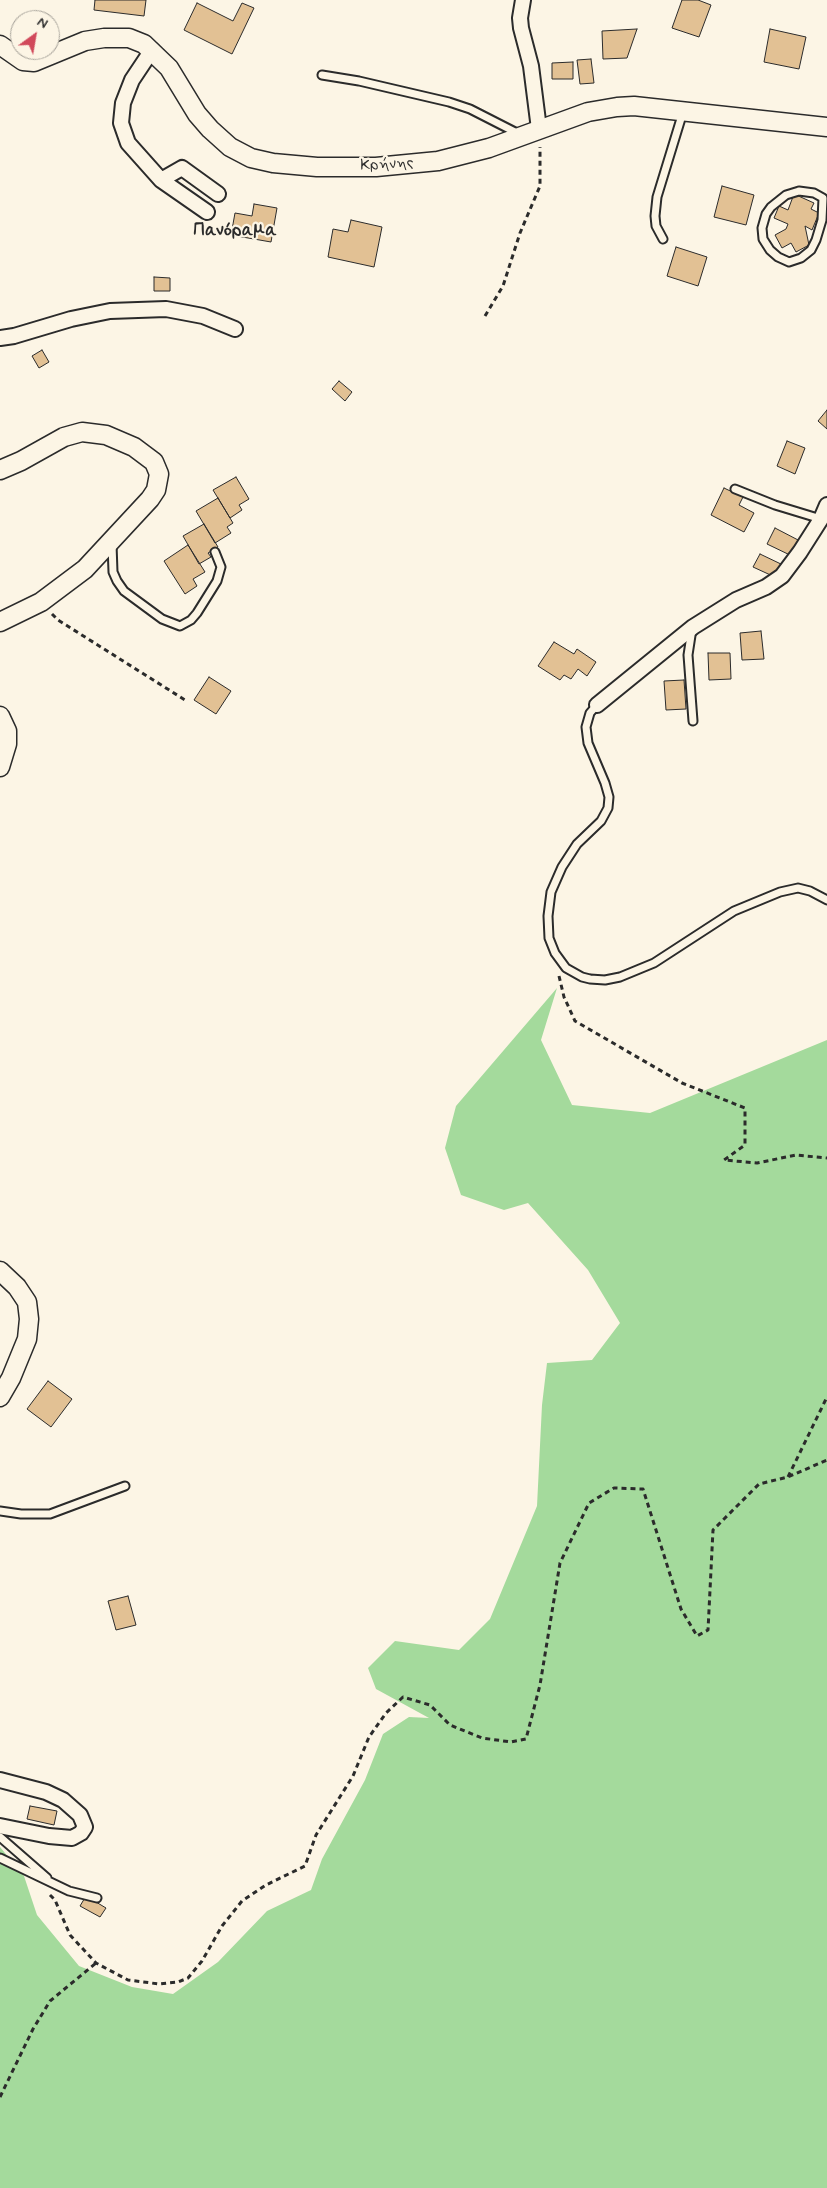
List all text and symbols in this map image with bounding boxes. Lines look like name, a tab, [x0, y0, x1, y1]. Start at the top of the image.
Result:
north arrow	[10, 10, 60, 60]
text: N	[34, 13, 51, 33]
street label: Κρήνης	[360, 154, 414, 176]
district label: Πανόραμα	[193, 220, 277, 242]

